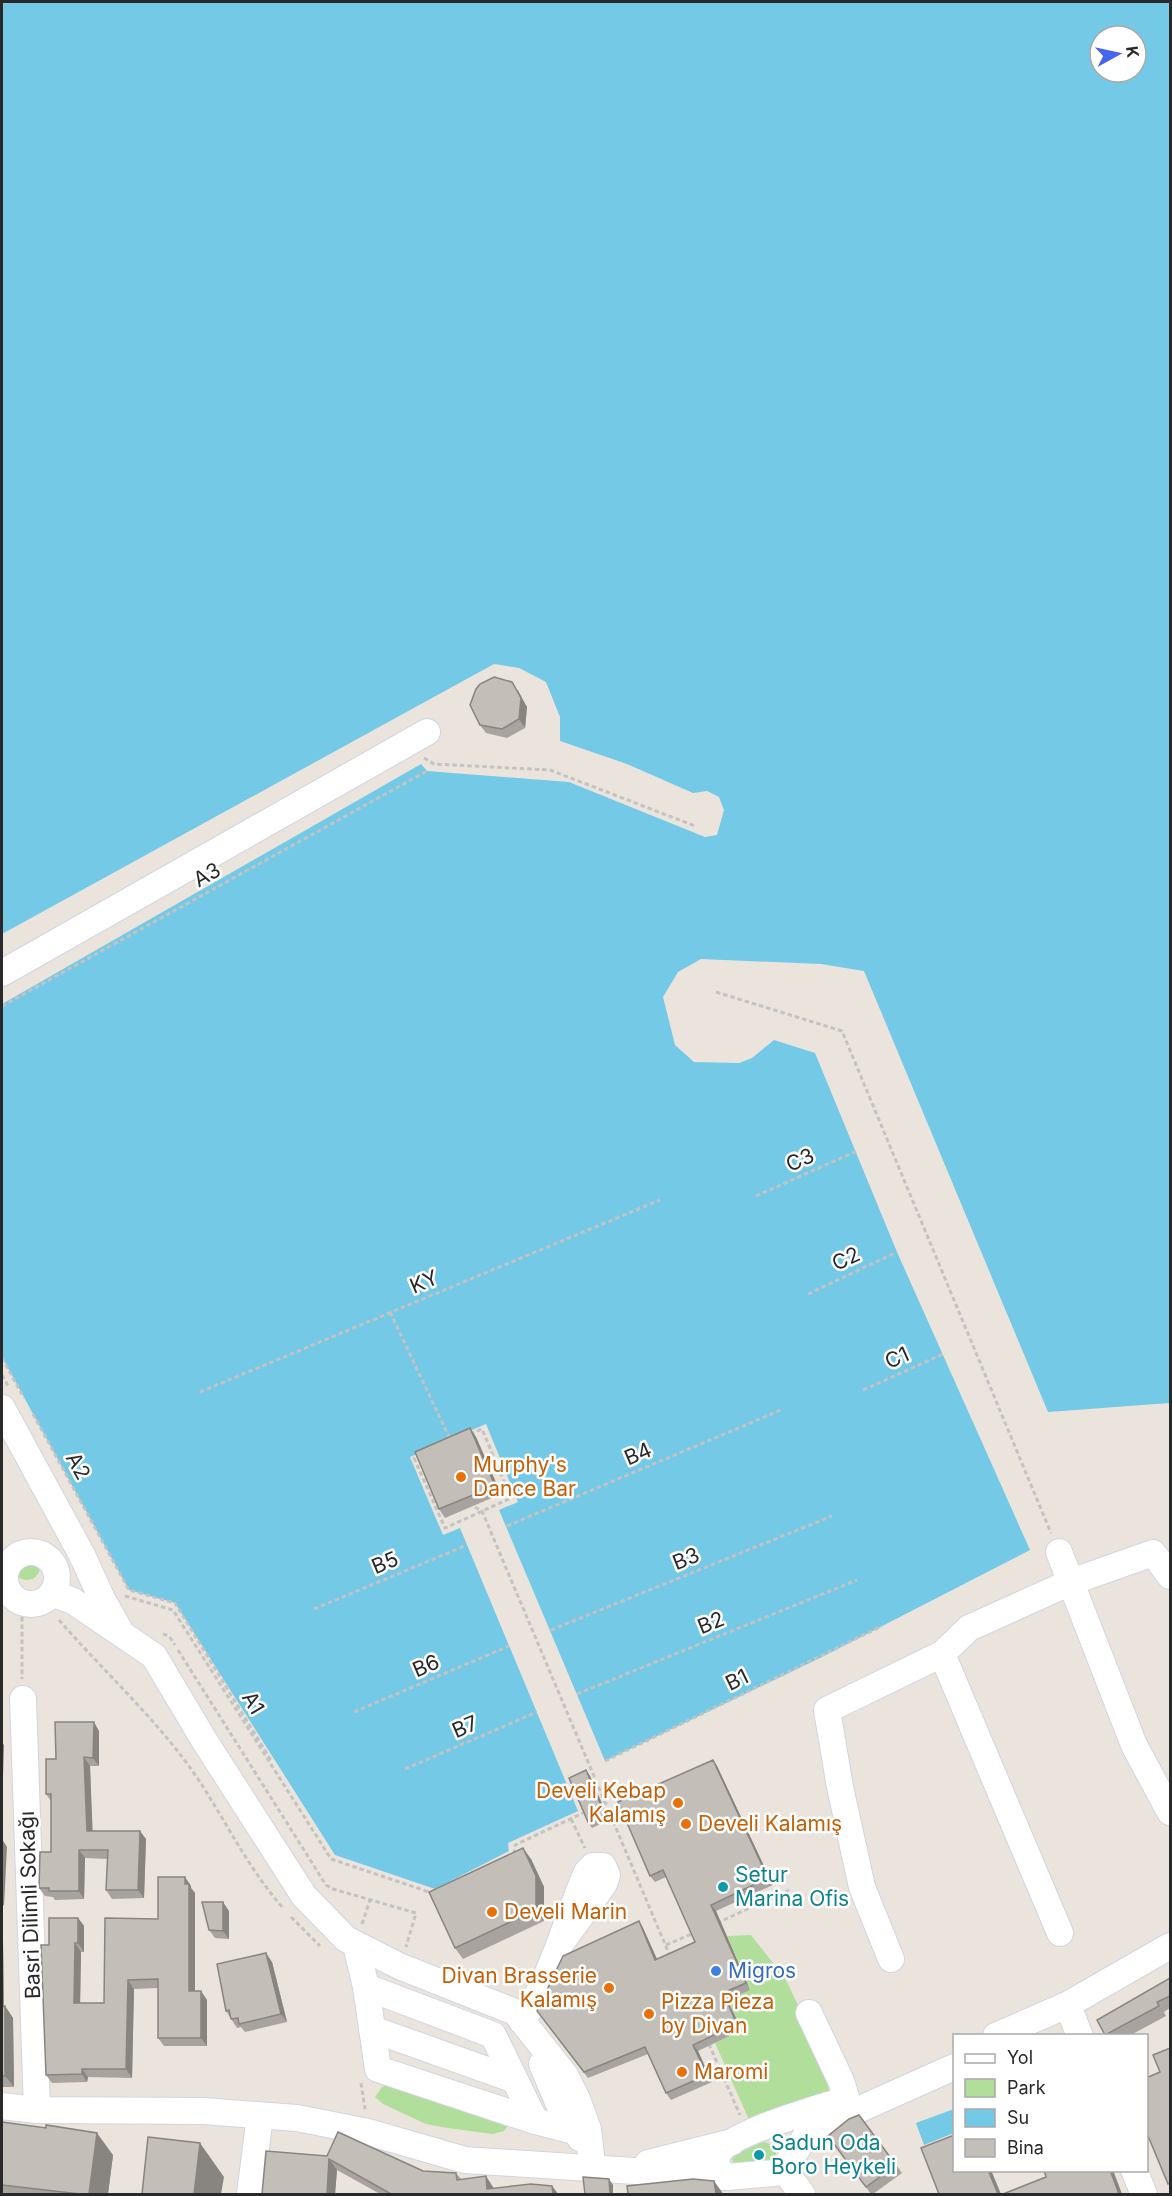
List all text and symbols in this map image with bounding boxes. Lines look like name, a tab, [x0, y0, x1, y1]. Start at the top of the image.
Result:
north arrow	[1088, 24, 1148, 84]
text: K	[1122, 45, 1144, 59]
street label: A3	[189, 857, 225, 892]
street label: C3	[782, 1142, 818, 1177]
street label: C2	[828, 1241, 864, 1276]
street label: KY	[406, 1264, 442, 1299]
street label: C1	[881, 1341, 913, 1374]
street label: B4	[620, 1437, 655, 1470]
street label: A2	[61, 1448, 96, 1484]
place label: Murphy's Dance Bar	[473, 1452, 576, 1501]
marker: Murphy's Dance Bar	[454, 1470, 468, 1484]
street label: B3	[669, 1542, 703, 1575]
street label: B5	[368, 1546, 402, 1579]
street label: B2	[694, 1606, 728, 1639]
street label: B6	[409, 1649, 443, 1682]
street label: B1	[721, 1663, 752, 1696]
street label: A1	[237, 1687, 270, 1719]
street label: B7	[448, 1710, 481, 1743]
place label: Develi Kebap Kalamış	[536, 1778, 666, 1827]
marker: Develi Kebap Kalamış	[671, 1796, 685, 1810]
street label: Basri Dilimli Sokağı	[14, 1811, 45, 1999]
place label: Develi Kalamış	[698, 1811, 842, 1836]
marker: Develi Kalamış	[679, 1817, 693, 1831]
place label: Setur Marina Ofis	[735, 1862, 849, 1911]
marker: Setur Marina Ofis	[716, 1880, 730, 1894]
place label: Develi Marin	[504, 1899, 627, 1924]
marker: Develi Marin	[485, 1905, 499, 1919]
place label: Migros	[728, 1958, 796, 1983]
place label: Divan Brasserie Kalamış	[442, 1963, 597, 2012]
marker: Migros	[709, 1964, 723, 1978]
marker: Divan Brasserie Kalamış	[602, 1981, 616, 1995]
place label: Pizza Pieza by Divan	[661, 1989, 774, 2038]
marker: Pizza Pieza by Divan	[642, 2007, 656, 2021]
legend	[953, 2034, 1148, 2172]
text: Yol	[1007, 2047, 1033, 2068]
place label: Maromi	[694, 2059, 768, 2084]
marker: Maromi	[675, 2065, 689, 2079]
text: Park	[1007, 2077, 1046, 2098]
text: Su	[1007, 2107, 1029, 2128]
place label: Sadun Oda Boro Heykeli	[771, 2130, 896, 2179]
text: Bina	[1007, 2137, 1044, 2158]
marker: Sadun Oda Boro Heykeli	[752, 2148, 766, 2162]

